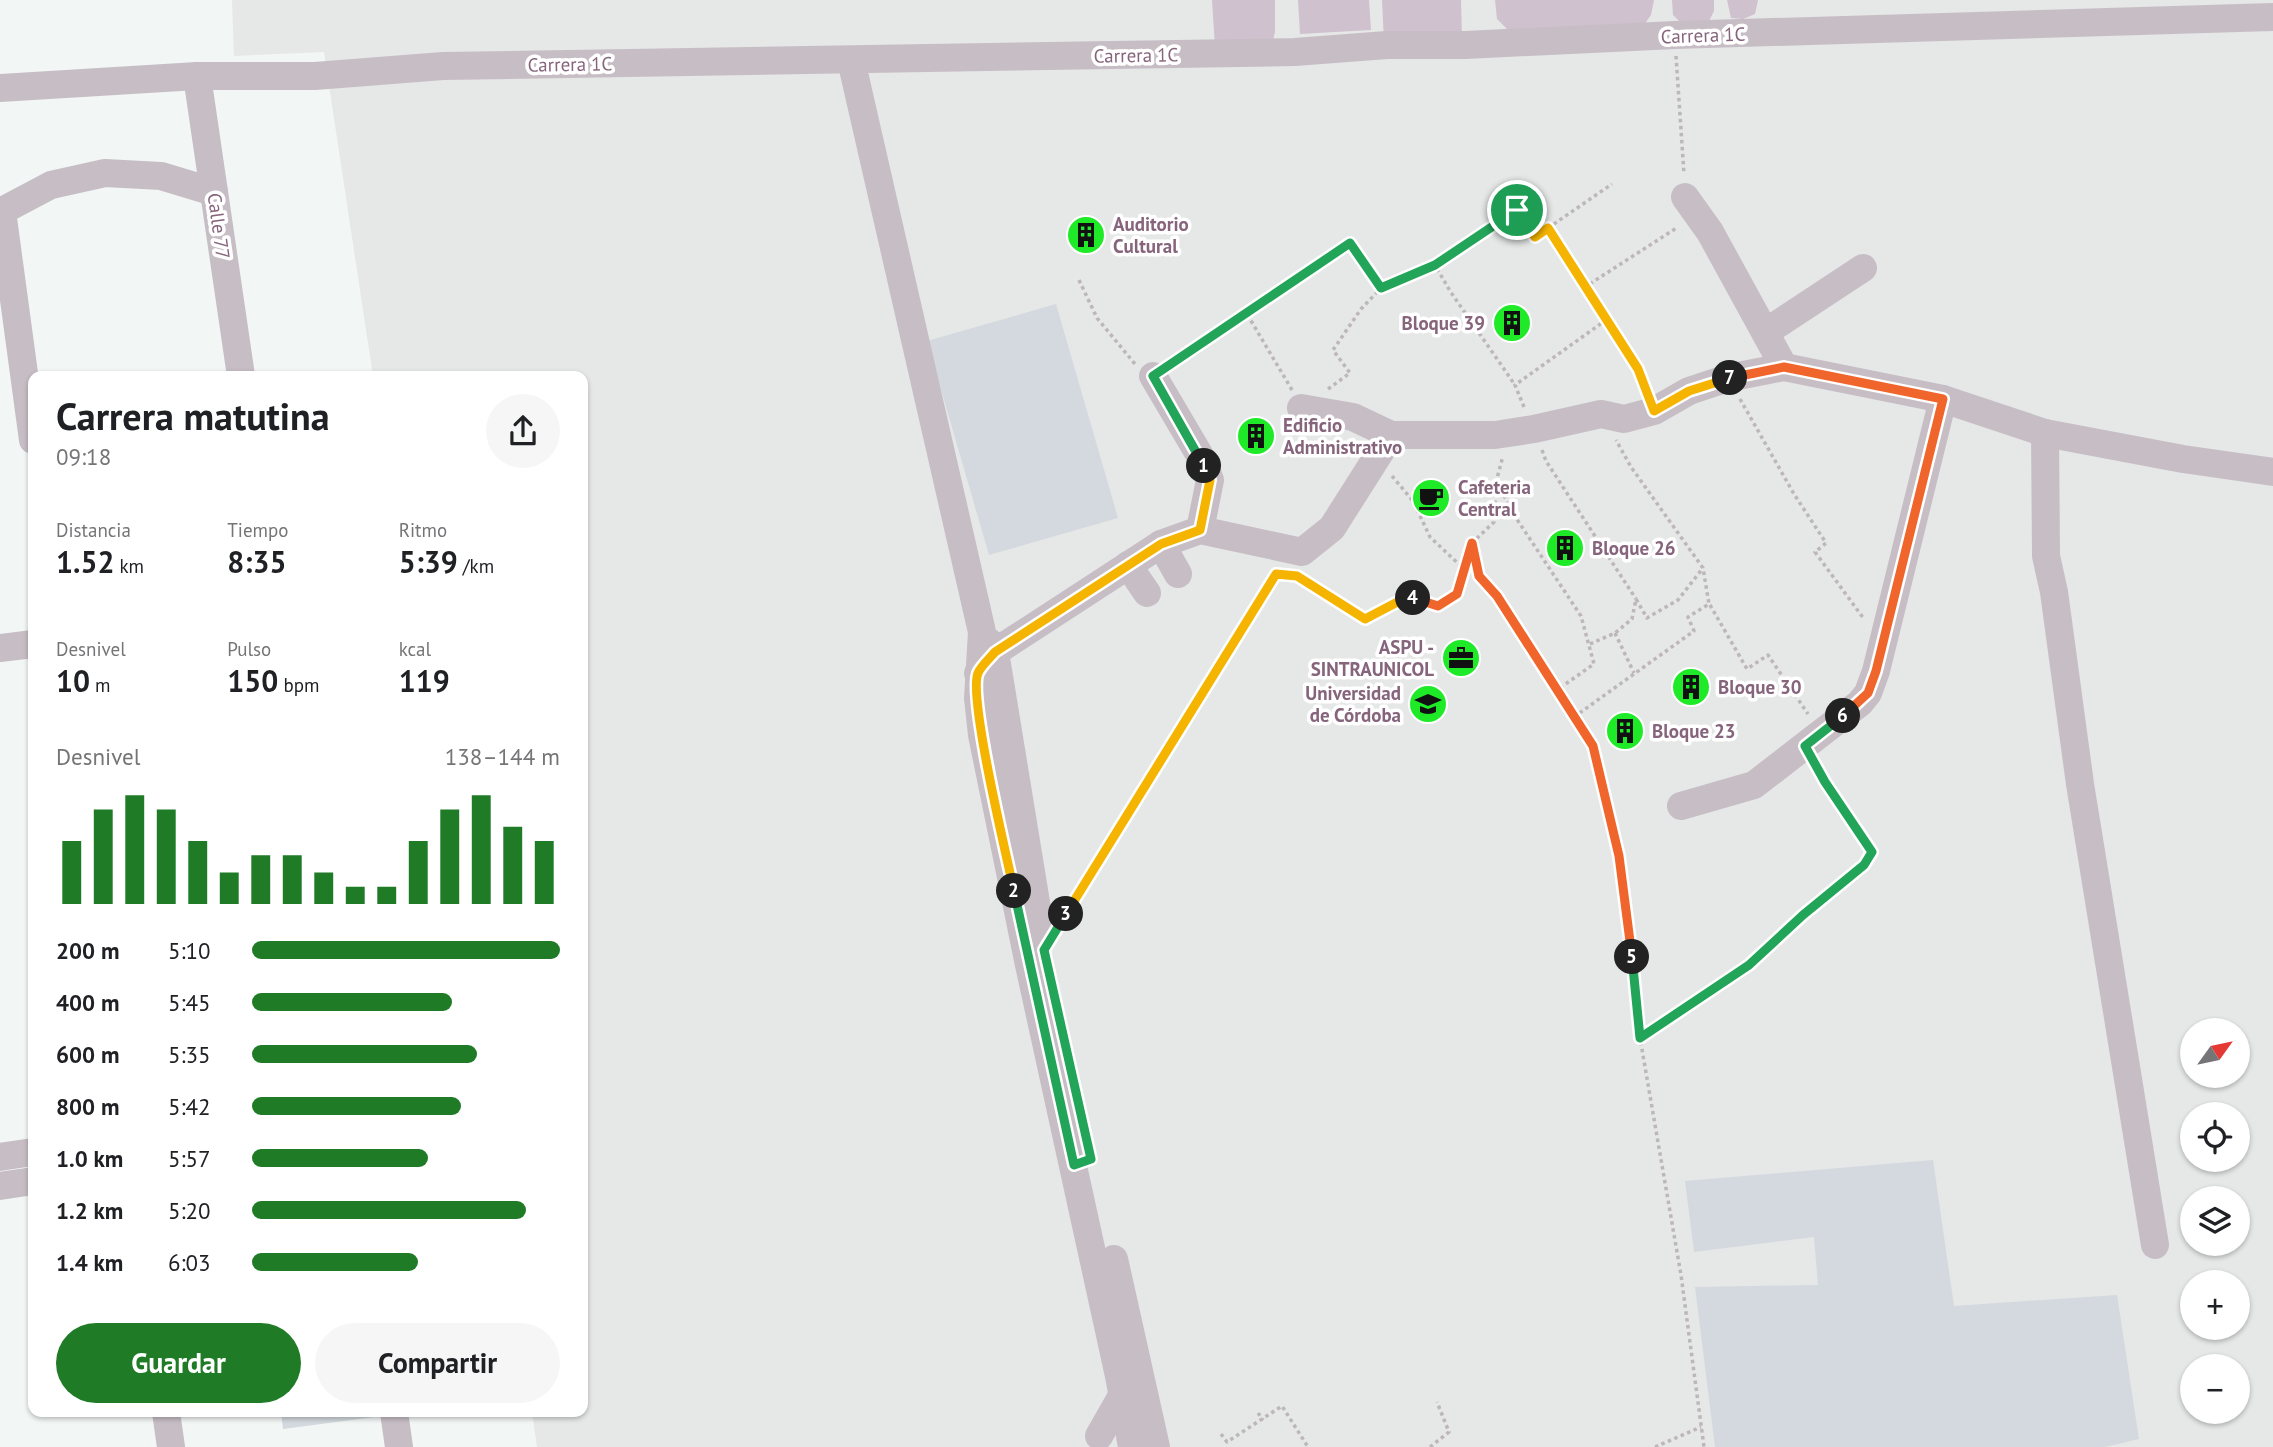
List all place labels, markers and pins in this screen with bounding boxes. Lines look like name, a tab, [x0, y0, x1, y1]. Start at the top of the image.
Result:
pin	[1487, 180, 1547, 240]
place label: Auditorio Cultural	[1113, 212, 1189, 258]
building icon: Auditorio Cultural	[1065, 214, 1107, 256]
building icon: Bloque 39	[1491, 302, 1533, 344]
place label: Bloque 39	[1402, 311, 1485, 335]
pin: 7	[1712, 360, 1748, 396]
place label: Edificio Administrativo	[1283, 413, 1402, 459]
building icon: Edificio Administrativo	[1235, 415, 1277, 457]
pin: 1	[1186, 448, 1222, 484]
place label: Cafeteria Central	[1458, 475, 1531, 521]
cafe icon: Cafeteria Central	[1410, 477, 1452, 519]
building icon: Bloque 26	[1544, 527, 1586, 569]
place label: Bloque 26	[1592, 536, 1675, 560]
pin: 4	[1396, 580, 1430, 616]
place label: ASPU - SINTRAUNICOL	[1311, 635, 1434, 681]
office icon: ASPU - SINTRAUNICOL	[1440, 637, 1482, 679]
building icon: Bloque 30	[1670, 666, 1712, 708]
place label: Bloque 30	[1718, 675, 1802, 699]
place label: Universidad de Córdoba	[1305, 681, 1401, 727]
school or university icon: Universidad de Córdoba	[1407, 683, 1449, 725]
pin: 6	[1826, 698, 1860, 734]
building icon: Bloque 23	[1604, 710, 1646, 752]
place label: Bloque 23	[1652, 719, 1735, 743]
pin: 2	[996, 874, 1032, 908]
pin: 3	[1048, 897, 1084, 932]
pin: 5	[1614, 940, 1650, 974]

